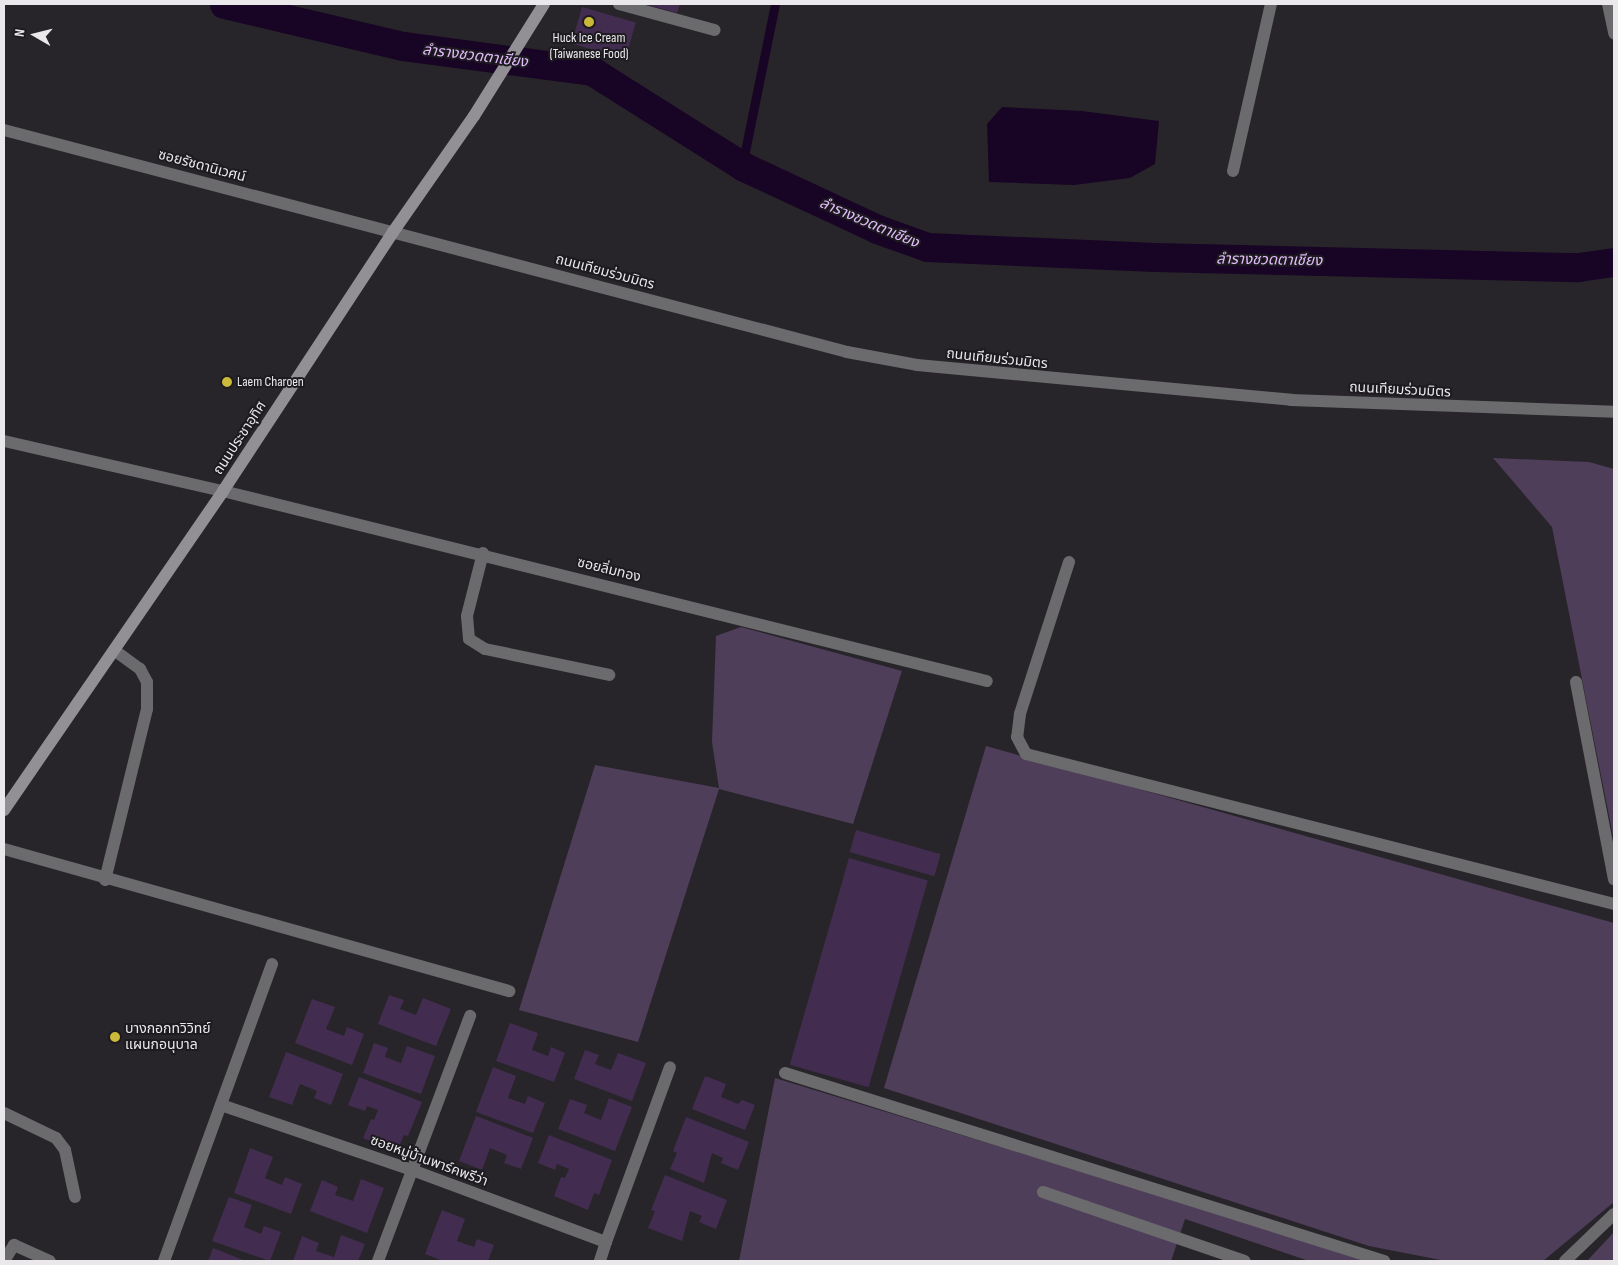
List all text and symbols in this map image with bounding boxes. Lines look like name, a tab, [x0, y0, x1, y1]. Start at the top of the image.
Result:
north arrow	[10, 10, 60, 60]
marker: Huck Ice Cream (Taiwanese Food)	[583, 16, 595, 28]
text: N	[11, 28, 29, 38]
place label: Huck Ice Cream (Taiwanese Food)	[549, 30, 629, 62]
water label: ลำรางชวดตาเชียง	[421, 41, 529, 71]
street label: ซอยรัชดานิเวศน์	[156, 146, 248, 186]
water label: ลำรางชวดตาเชียง	[817, 194, 921, 252]
water label: ลำรางชวดตาเชียง	[1216, 250, 1322, 270]
street label: ถนนเทียมร่วมมิตร	[554, 251, 656, 293]
street label: ถนนเทียมร่วมมิตร	[945, 345, 1049, 373]
place label: Laem Charoen	[237, 374, 304, 390]
marker: Laem Charoen	[221, 376, 233, 388]
street label: ถนนเทียมร่วมมิตร	[1349, 379, 1451, 401]
street label: ถนนประชาอุทิศ	[210, 398, 270, 478]
street label: ซอยลิ่มทอง	[576, 554, 642, 586]
place label: บางกอกทวิวิทย์ แผนกอนุบาล	[125, 1021, 211, 1054]
marker: บางกอกทวิวิทย์ แผนกอนุบาล	[109, 1031, 121, 1043]
street label: ซอยหมู่บ้านพาร์คพรีว่า	[368, 1132, 490, 1190]

